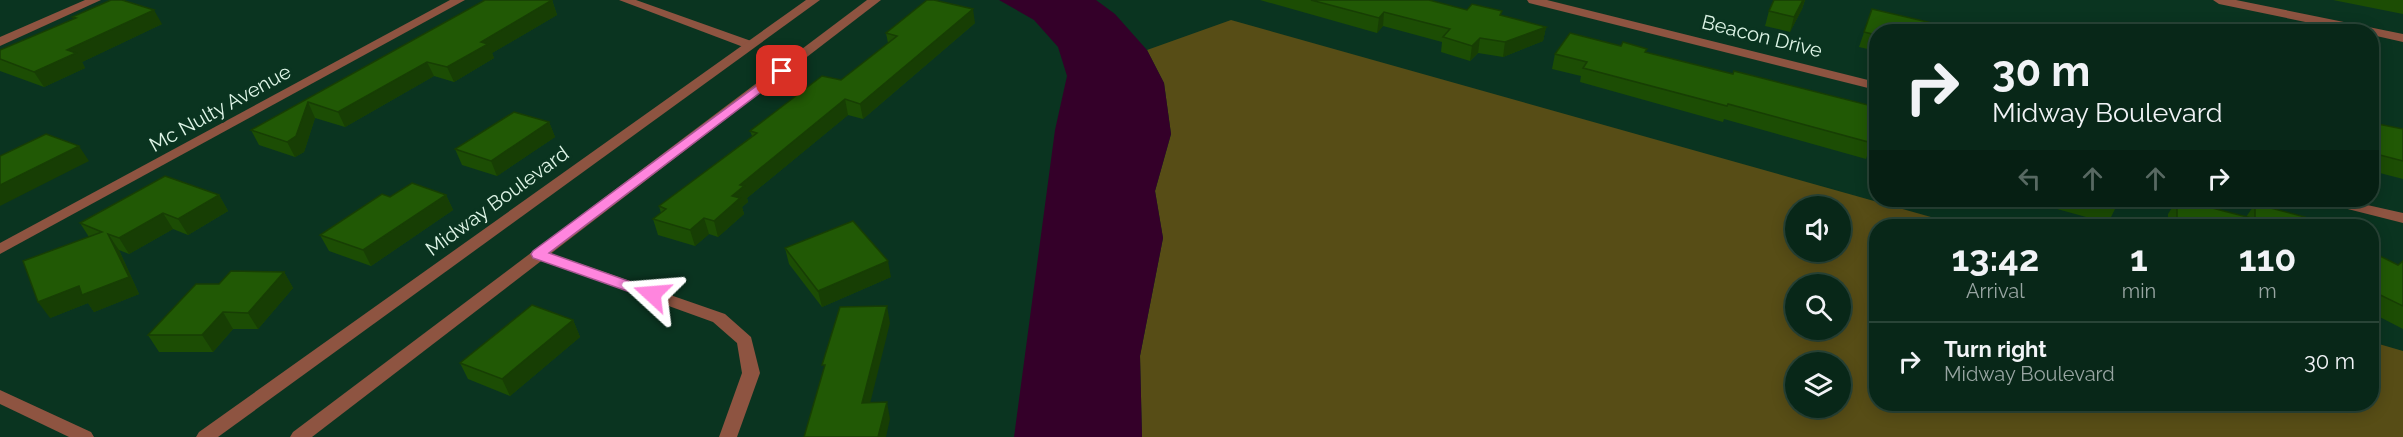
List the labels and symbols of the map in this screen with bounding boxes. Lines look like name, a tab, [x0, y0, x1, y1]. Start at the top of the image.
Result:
street label: Beacon Drive	[1699, 9, 1825, 63]
pin	[756, 45, 807, 96]
street label: Mc Nulty Avenue	[145, 59, 295, 157]
street label: Midway Boulevard	[421, 141, 573, 261]
position arrow	[620, 262, 684, 326]

